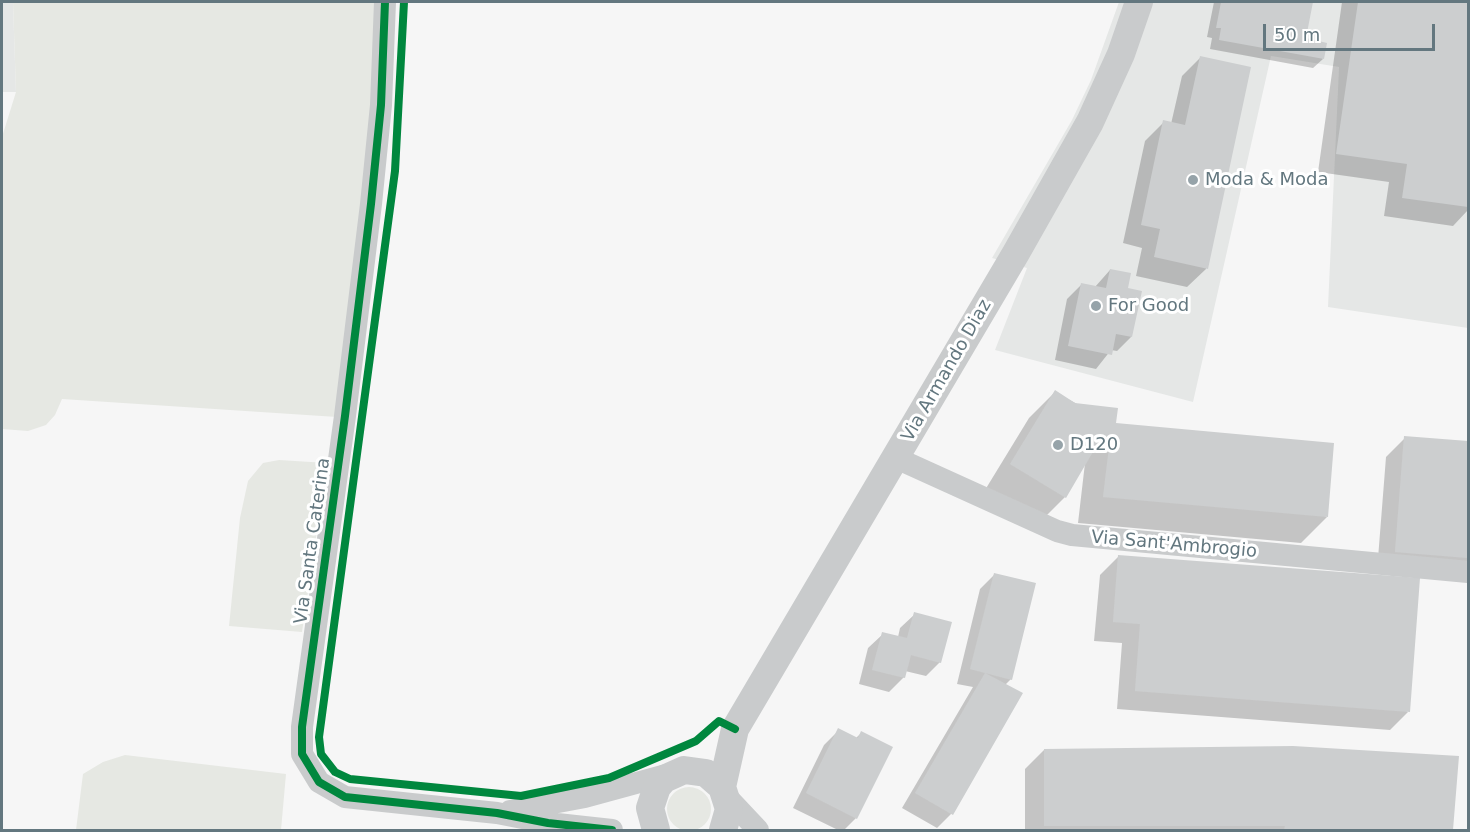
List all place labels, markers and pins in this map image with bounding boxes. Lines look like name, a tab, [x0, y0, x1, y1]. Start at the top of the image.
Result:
place label: Moda & Moda	[1205, 169, 1328, 191]
marker: Moda & Moda	[1186, 173, 1200, 187]
place label: For Good	[1108, 295, 1189, 317]
marker: For Good	[1089, 299, 1103, 313]
place label: D120	[1070, 434, 1118, 456]
marker: D120	[1051, 438, 1065, 452]

